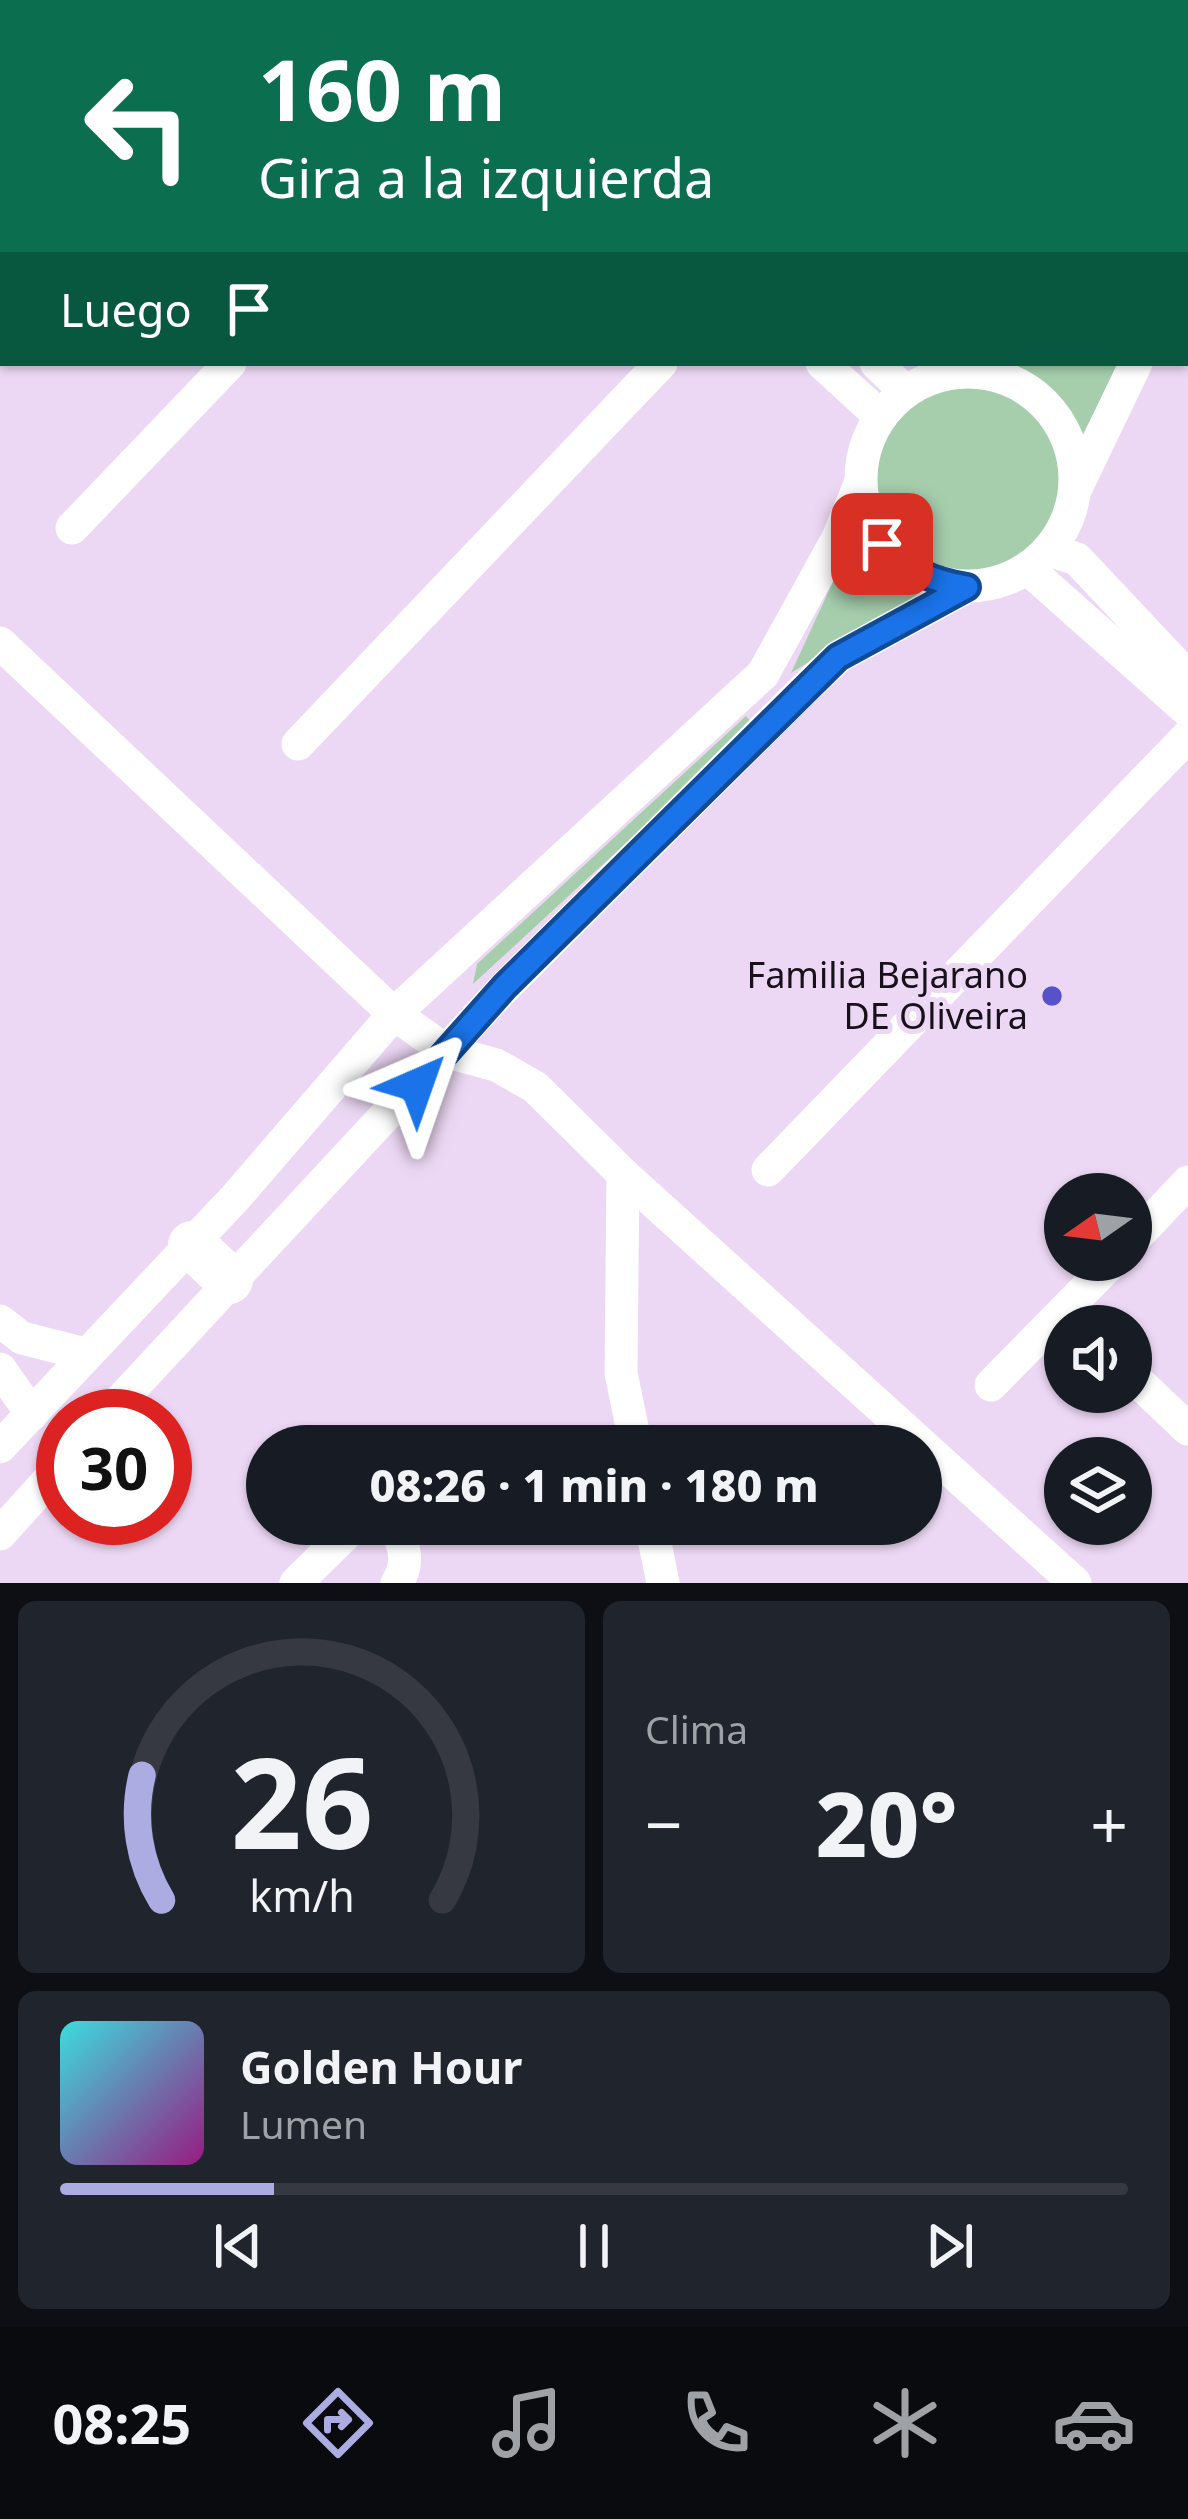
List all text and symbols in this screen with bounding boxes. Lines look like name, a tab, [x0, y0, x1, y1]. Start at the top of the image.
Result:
text: 160 m	[258, 31, 506, 146]
icon: left	[60, 48, 216, 204]
text: Gira a la izquierda	[258, 140, 714, 214]
icon: arrive	[216, 276, 282, 342]
text: Luego	[60, 279, 192, 340]
pin	[831, 493, 933, 595]
icon: arrive	[849, 511, 915, 577]
place label: Familia Bejarano DE Oliveira	[746, 950, 1028, 1040]
marker: Familia Bejarano DE Oliveira	[1039, 983, 1065, 1009]
position arrow	[354, 1022, 480, 1148]
north arrow	[1044, 1173, 1152, 1281]
map controls	[1044, 1173, 1152, 1545]
button: sound	[1044, 1305, 1152, 1413]
speed limit sign: 30	[36, 1389, 192, 1545]
button: layers	[1044, 1437, 1152, 1545]
text: 08:26 · 1 min · 180 m	[369, 1454, 819, 1515]
text: Clima	[645, 1702, 748, 1755]
text: 26	[230, 1716, 373, 1886]
text: 20°	[815, 1761, 958, 1883]
text: −	[645, 1778, 683, 1868]
text: +	[1090, 1778, 1128, 1868]
text: km/h	[249, 1866, 354, 1925]
text: Golden Hour	[240, 2036, 522, 2097]
text: Lumen	[240, 2097, 367, 2150]
icon: previous	[205, 2213, 271, 2279]
icon: pause	[561, 2213, 627, 2279]
icon: next	[917, 2213, 983, 2279]
icon: directions	[296, 2381, 380, 2465]
icon: music	[485, 2381, 569, 2465]
icon: phone	[674, 2381, 758, 2465]
icon: climate	[863, 2381, 947, 2465]
icon: car	[1052, 2381, 1136, 2465]
text: 08:25	[52, 2386, 191, 2460]

